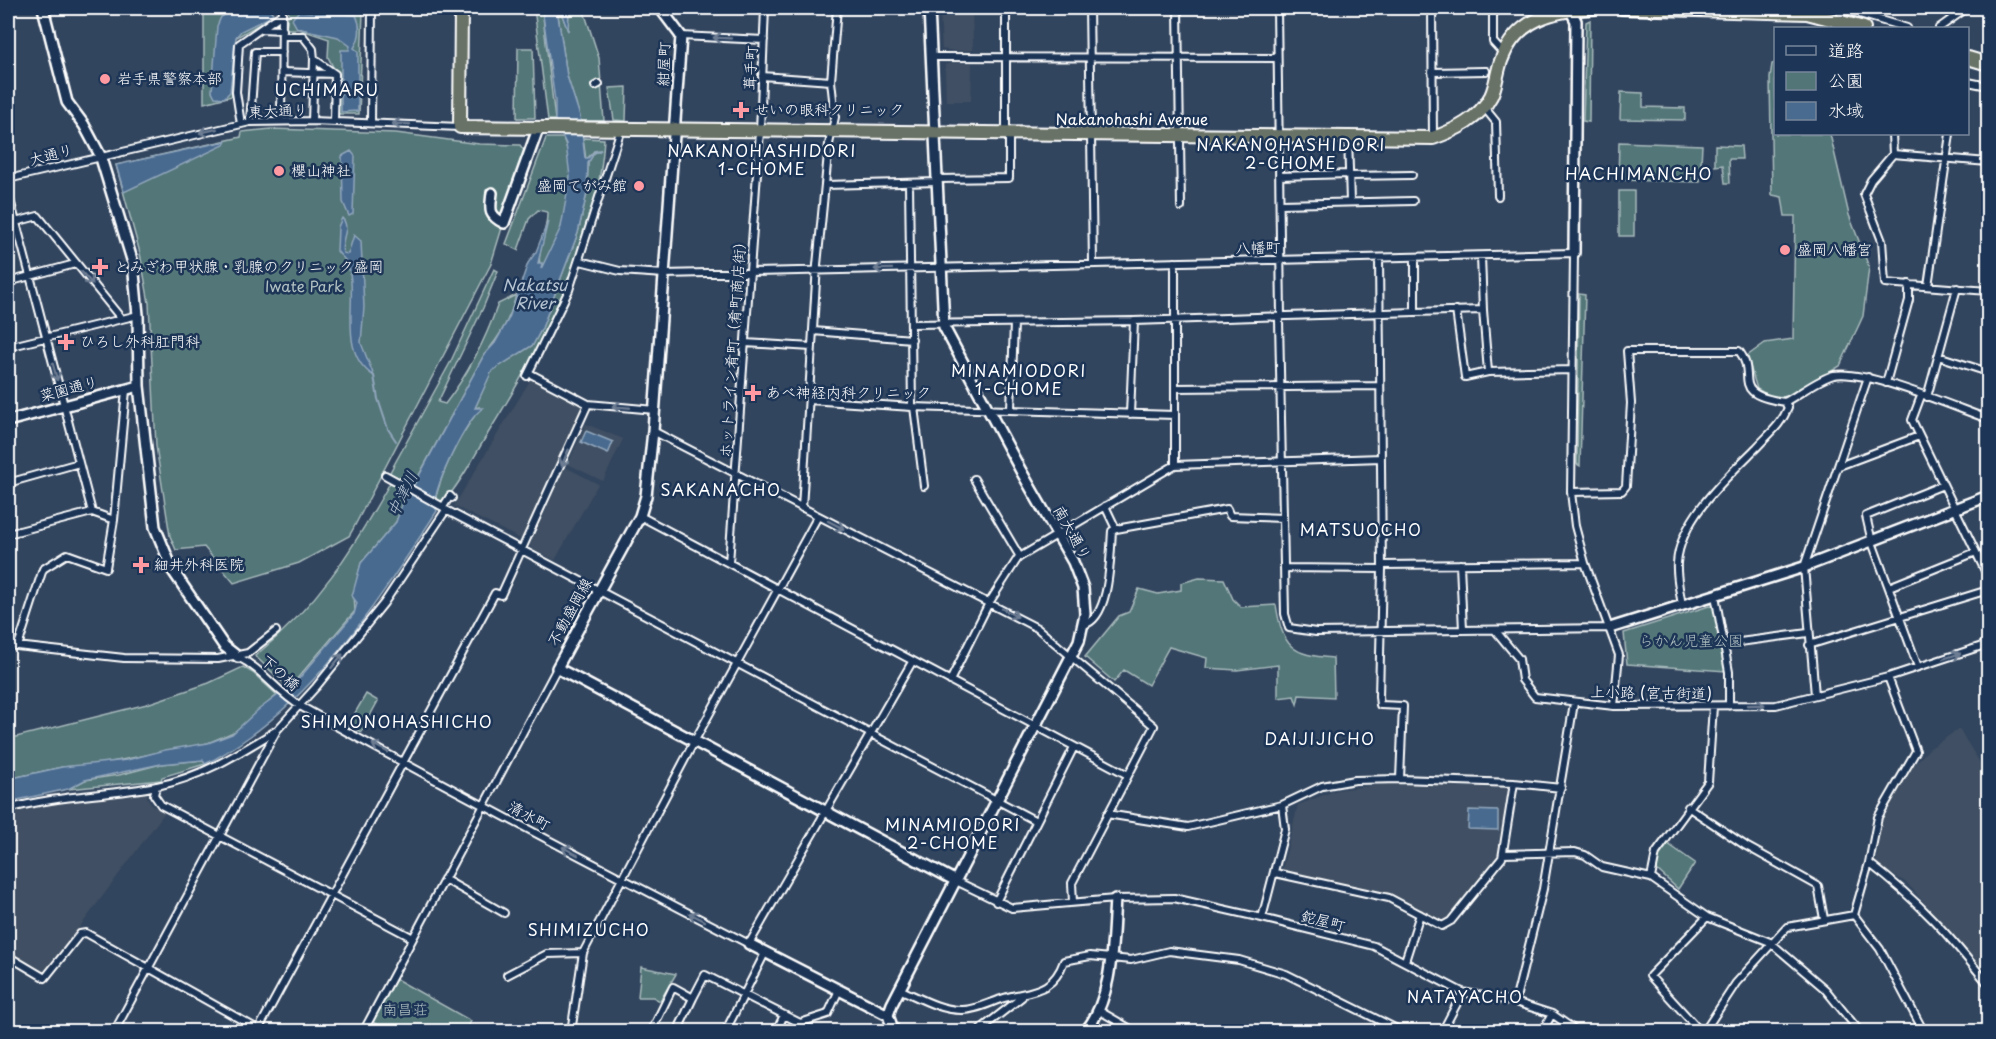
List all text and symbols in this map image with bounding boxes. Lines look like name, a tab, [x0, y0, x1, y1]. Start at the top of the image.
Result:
legend	[1774, 27, 1969, 135]
one-way arrow	[713, 32, 733, 43]
text: 道路	[1828, 36, 1864, 63]
street label: 紺屋町	[650, 40, 675, 87]
street label: 葺手町	[737, 44, 762, 91]
place label: 岩手県警察本部	[117, 66, 222, 89]
text: 公園	[1828, 66, 1864, 93]
marker: 岩手県警察本部	[98, 72, 112, 86]
district label: UCHIMARU	[275, 77, 379, 101]
text: 水域	[1828, 96, 1864, 123]
street label: 東大通り	[248, 97, 308, 122]
place label: せいの眼科クリニック	[754, 97, 904, 120]
marker: せいの眼科クリニック	[732, 101, 750, 119]
street label: Nakanohashi Avenue	[1056, 107, 1208, 130]
one-way arrow	[392, 119, 412, 130]
one-way arrow	[198, 126, 218, 137]
district label: NAKANOHASHIDORI 2-CHOME	[1196, 132, 1386, 174]
street label: 大通り	[26, 137, 75, 170]
district label: NAKANOHASHIDORI 1-CHOME	[667, 138, 857, 180]
place label: 櫻山神社	[291, 158, 351, 181]
district label: HACHIMANCHO	[1565, 161, 1713, 185]
marker: 櫻山神社	[272, 164, 286, 178]
place label: 盛岡てがみ館	[537, 173, 627, 196]
marker: 盛岡てがみ館	[632, 179, 646, 193]
street label: ホットライン肴町（肴町商店街）	[712, 233, 751, 459]
street label: 八幡町	[1235, 235, 1282, 258]
place label: 盛岡八幡宮	[1797, 237, 1872, 260]
marker: 盛岡八幡宮	[1778, 243, 1792, 257]
place label: とみざわ甲状腺・乳腺のクリニック盛岡	[114, 254, 383, 277]
marker: とみざわ甲状腺・乳腺のクリニック盛岡	[91, 258, 109, 276]
one-way arrow	[873, 263, 893, 274]
one-way arrow	[80, 271, 94, 286]
water label: Nakatsu River	[503, 272, 569, 314]
park label: Iwate Park	[265, 274, 343, 297]
place label: ひろし外科肛門科	[80, 329, 200, 352]
marker: ひろし外科肛門科	[57, 333, 75, 351]
district label: MINAMIODORI 1-CHOME	[951, 358, 1087, 400]
one-way arrow	[49, 362, 61, 381]
street label: 菜園通り	[37, 369, 101, 406]
place label: あべ神経内科クリニック	[766, 380, 931, 403]
marker: あべ神経内科クリニック	[744, 384, 762, 402]
one-way arrow	[612, 401, 632, 412]
one-way arrow	[559, 448, 570, 467]
water label: 中津川	[380, 467, 422, 520]
district label: SAKANACHO	[661, 477, 781, 501]
street label: 南大通り	[1049, 500, 1098, 564]
district label: MATSUOCHO	[1300, 517, 1422, 541]
one-way arrow	[827, 519, 844, 531]
place label: 細井外科医院	[154, 552, 244, 575]
marker: 細井外科医院	[132, 556, 150, 574]
street label: 不動盛岡線	[540, 573, 597, 650]
one-way arrow	[1001, 608, 1019, 620]
park label: らかん児童公園	[1639, 628, 1743, 651]
street label: 下の橋	[256, 648, 306, 695]
one-way arrow	[1942, 650, 1961, 661]
one-way arrow	[331, 653, 344, 669]
street label: 上小路 (宮古街道)	[1590, 679, 1712, 704]
one-way arrow	[1746, 699, 1766, 711]
district label: SHIMONOHASHICHO	[301, 709, 493, 733]
district label: DAIJIJICHO	[1264, 726, 1376, 750]
one-way arrow	[371, 742, 389, 753]
street label: 清水町	[504, 794, 556, 836]
district label: MINAMIODORI 2-CHOME	[885, 812, 1021, 854]
one-way arrow	[561, 845, 579, 856]
street label: 鉈屋町	[1299, 903, 1349, 936]
one-way arrow	[689, 911, 707, 922]
district label: SHIMIZUCHO	[528, 917, 650, 941]
district label: NATAYACHO	[1407, 984, 1523, 1008]
park label: 南昌荘	[382, 997, 428, 1020]

